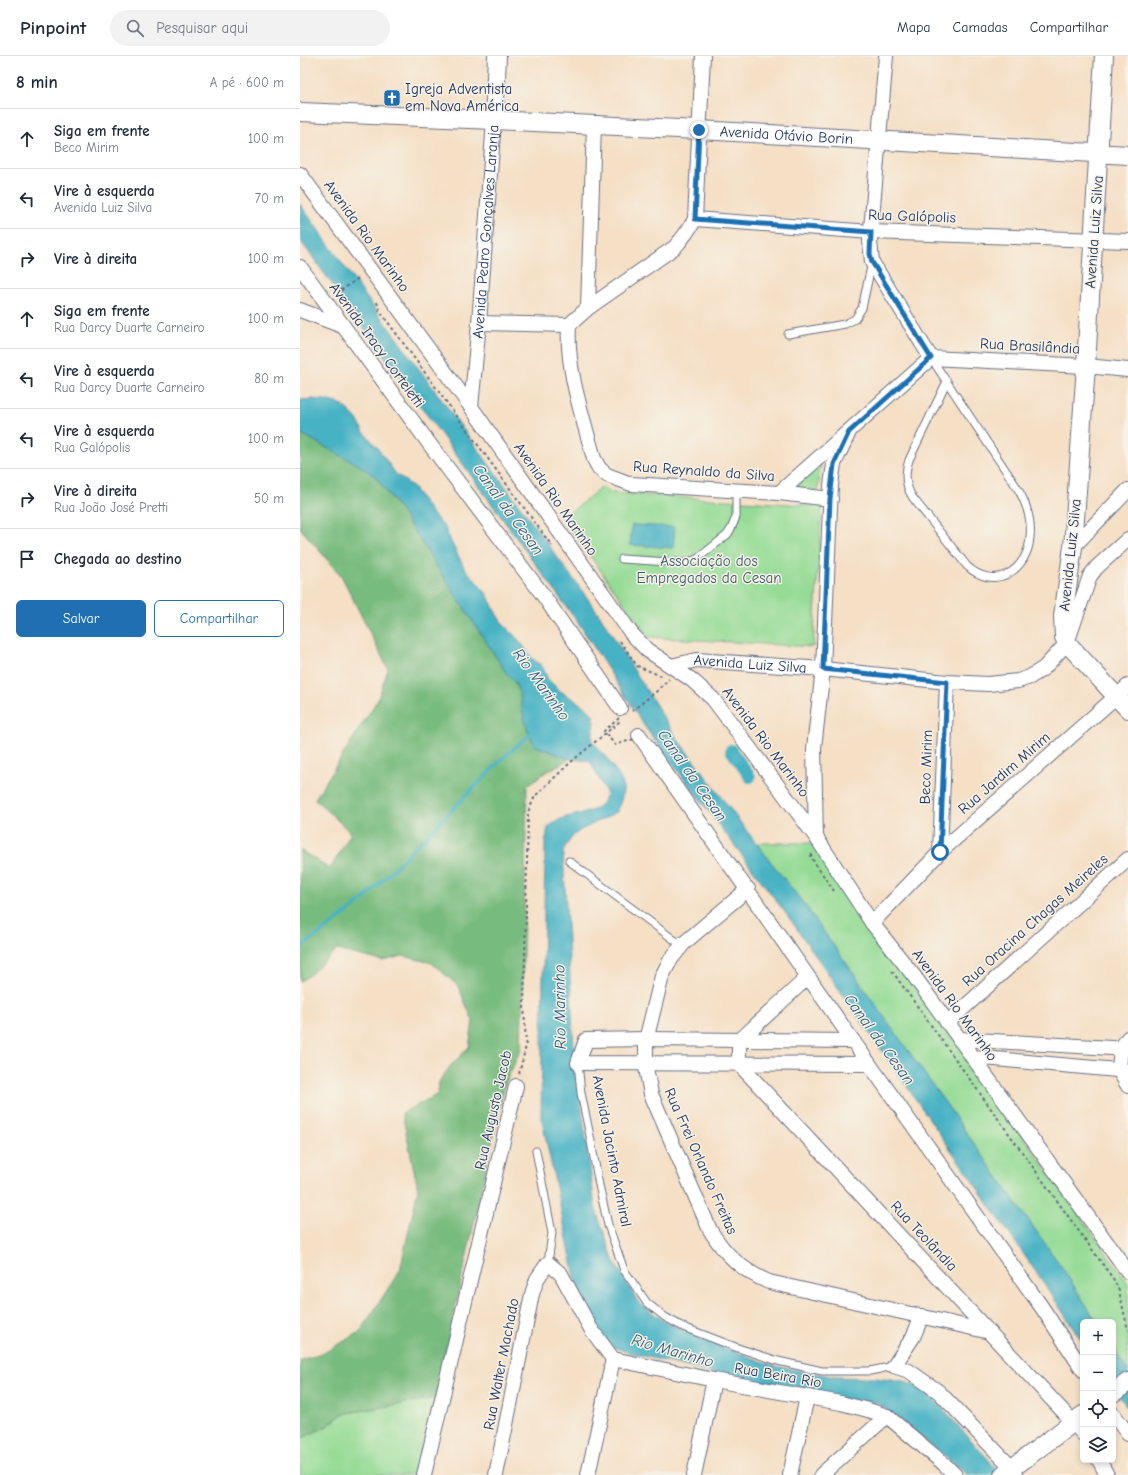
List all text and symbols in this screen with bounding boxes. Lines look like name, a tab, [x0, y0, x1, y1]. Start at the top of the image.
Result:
search box	[110, 10, 390, 46]
text: Pinpoint	[20, 17, 86, 39]
icon: search	[124, 17, 146, 39]
text: Pesquisar aqui	[156, 19, 248, 37]
text: Mapa	[897, 19, 931, 36]
text: Camadas	[953, 19, 1008, 36]
text: Compartilhar	[1030, 19, 1108, 36]
text: 8 min	[16, 73, 58, 92]
text: A pé · 600 m	[210, 75, 284, 90]
place label: Igreja Adventista em Nova América	[405, 80, 519, 115]
church icon: Igreja Adventista em Nova América	[382, 88, 402, 108]
route end	[690, 121, 708, 139]
text: Siga em frente	[54, 122, 150, 140]
street label: Avenida Otávio Borin	[719, 122, 854, 148]
street label: Avenida Pedro Gonçalves Laranja	[469, 124, 503, 339]
icon: ahead	[16, 128, 38, 150]
text: 100 m	[248, 131, 284, 146]
text: Beco Mirim	[54, 140, 119, 155]
street label: Avenida Luiz Silva	[1081, 175, 1107, 289]
street label: Avenida Rio Marinho	[320, 177, 414, 295]
text: Vire à esquerda	[54, 182, 155, 200]
icon: left	[16, 188, 38, 210]
text: 70 m	[255, 191, 284, 206]
text: Avenida Luiz Silva	[54, 200, 152, 215]
street label: Rua Galópolis	[868, 205, 956, 227]
icon: right	[16, 248, 38, 270]
text: Vire à direita	[54, 250, 137, 268]
text: 100 m	[248, 251, 284, 266]
street label: Avenida Iracy Corteletti	[326, 279, 428, 411]
text: Siga em frente	[54, 302, 150, 320]
icon: ahead	[16, 308, 38, 330]
text: 100 m	[248, 311, 284, 326]
text: Rua Darcy Duarte Carneiro	[54, 320, 205, 335]
street label: Rua Brasilândia	[980, 334, 1080, 358]
text: Vire à esquerda	[54, 362, 155, 380]
icon: left	[16, 368, 38, 390]
text: 80 m	[254, 371, 284, 386]
text: Rua Darcy Duarte Carneiro	[54, 380, 205, 395]
text: Vire à esquerda	[54, 422, 155, 440]
icon: left	[16, 428, 38, 450]
text: 100 m	[248, 431, 284, 446]
street label: Avenida Rio Marinho	[510, 439, 602, 559]
text: Rua Galópolis	[54, 440, 130, 455]
street label: Rua Reynaldo da Silva	[633, 457, 775, 485]
water label: Canal da Cesan	[469, 461, 547, 559]
text: Vire à direita	[54, 482, 137, 500]
icon: right	[16, 488, 38, 510]
text: 50 m	[254, 491, 284, 506]
street label: Avenida Luiz Silva	[1055, 498, 1085, 612]
text: Rua João José Pretti	[54, 500, 168, 515]
icon: arrive	[16, 548, 38, 570]
text: Chegada ao destino	[54, 550, 182, 568]
park label: Associação dos Empregados da Cesan	[637, 552, 781, 587]
button: Salvar	[16, 600, 146, 637]
button: Compartilhar	[154, 600, 284, 637]
water label: Rio Marinho	[509, 645, 573, 724]
street label: Avenida Luiz Silva	[693, 651, 807, 677]
street label: Avenida Rio Marinho	[719, 683, 813, 801]
water label: Canal da Cesan	[654, 726, 730, 825]
street label: Rua Jardim Mirim	[954, 728, 1054, 818]
street label: Beco Mirim	[916, 729, 936, 805]
route start	[931, 843, 949, 861]
street label: Rua Oracina Chagas Meireles	[958, 850, 1112, 990]
street label: Avenida Rio Marinho	[908, 946, 1002, 1064]
water label: Rio Marinho	[550, 965, 570, 1049]
water label: Canal da Cesan	[840, 991, 918, 1089]
street label: Rua Augusto Jacob	[470, 1048, 516, 1172]
street label: Avenida Jacinto Admiral	[588, 1074, 636, 1228]
street label: Rua Frei Orlando Freitas	[661, 1085, 741, 1237]
street label: Rua Teolândia	[887, 1197, 961, 1275]
street label: Rua Walter Machado	[479, 1296, 523, 1431]
map controls	[1080, 1319, 1116, 1463]
button: +	[1080, 1319, 1116, 1355]
water label: Rio Marinho	[630, 1331, 716, 1371]
button: −	[1080, 1355, 1116, 1391]
street label: Rua Beira Rio	[733, 1358, 823, 1392]
button: locate	[1080, 1391, 1116, 1427]
button: layers	[1080, 1427, 1116, 1463]

